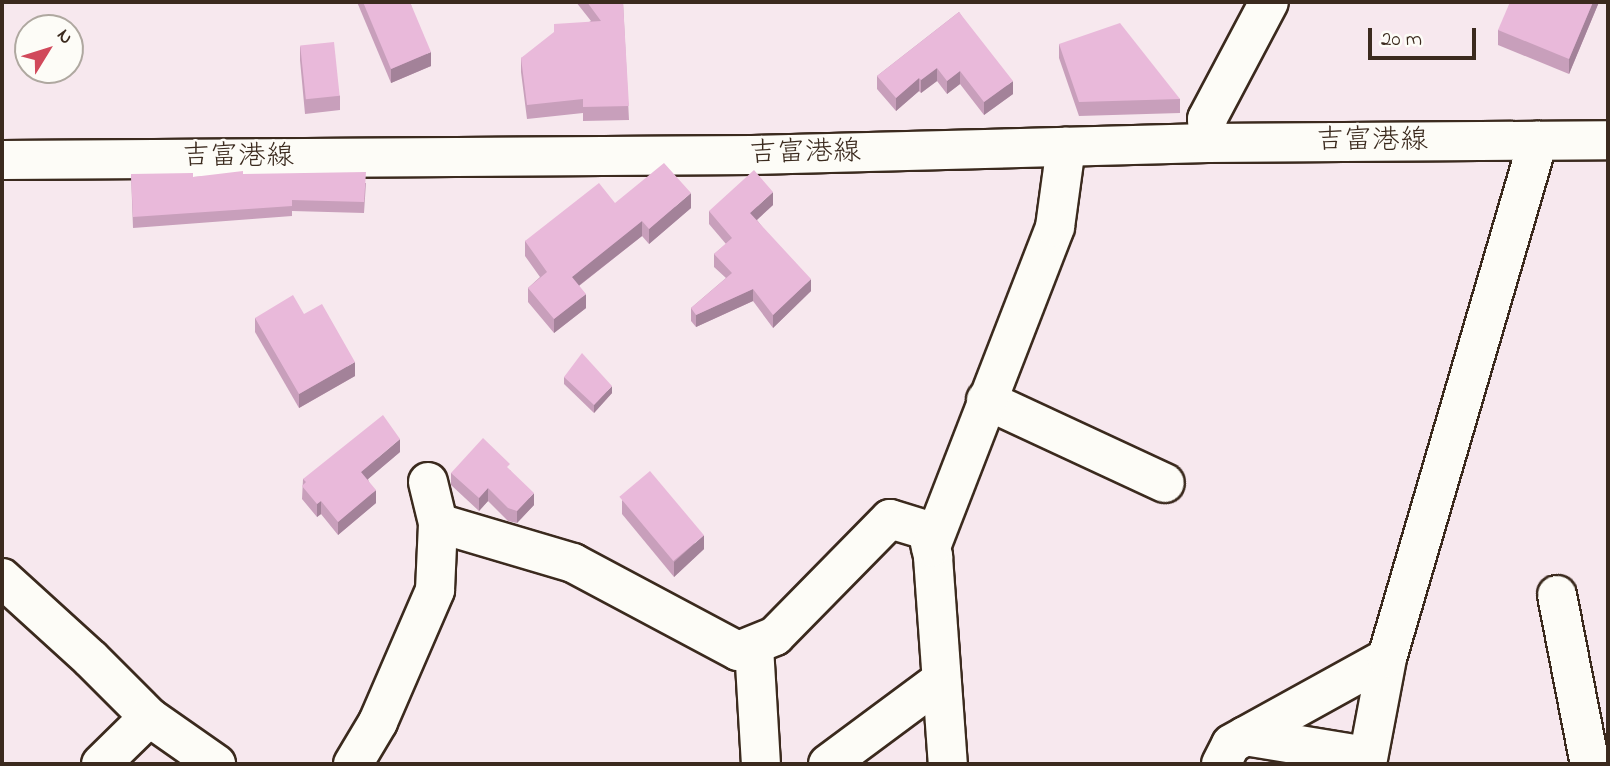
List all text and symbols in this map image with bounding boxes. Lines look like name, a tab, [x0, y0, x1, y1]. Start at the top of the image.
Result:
north arrow	[14, 14, 84, 84]
scale bar	[1372, 14, 1480, 58]
text: N	[50, 24, 79, 50]
text: 20 m	[1381, 25, 1422, 55]
street label: 吉富港線	[1316, 125, 1428, 159]
street label: 吉富港線	[749, 136, 861, 172]
street label: 吉富港線	[182, 141, 294, 175]

